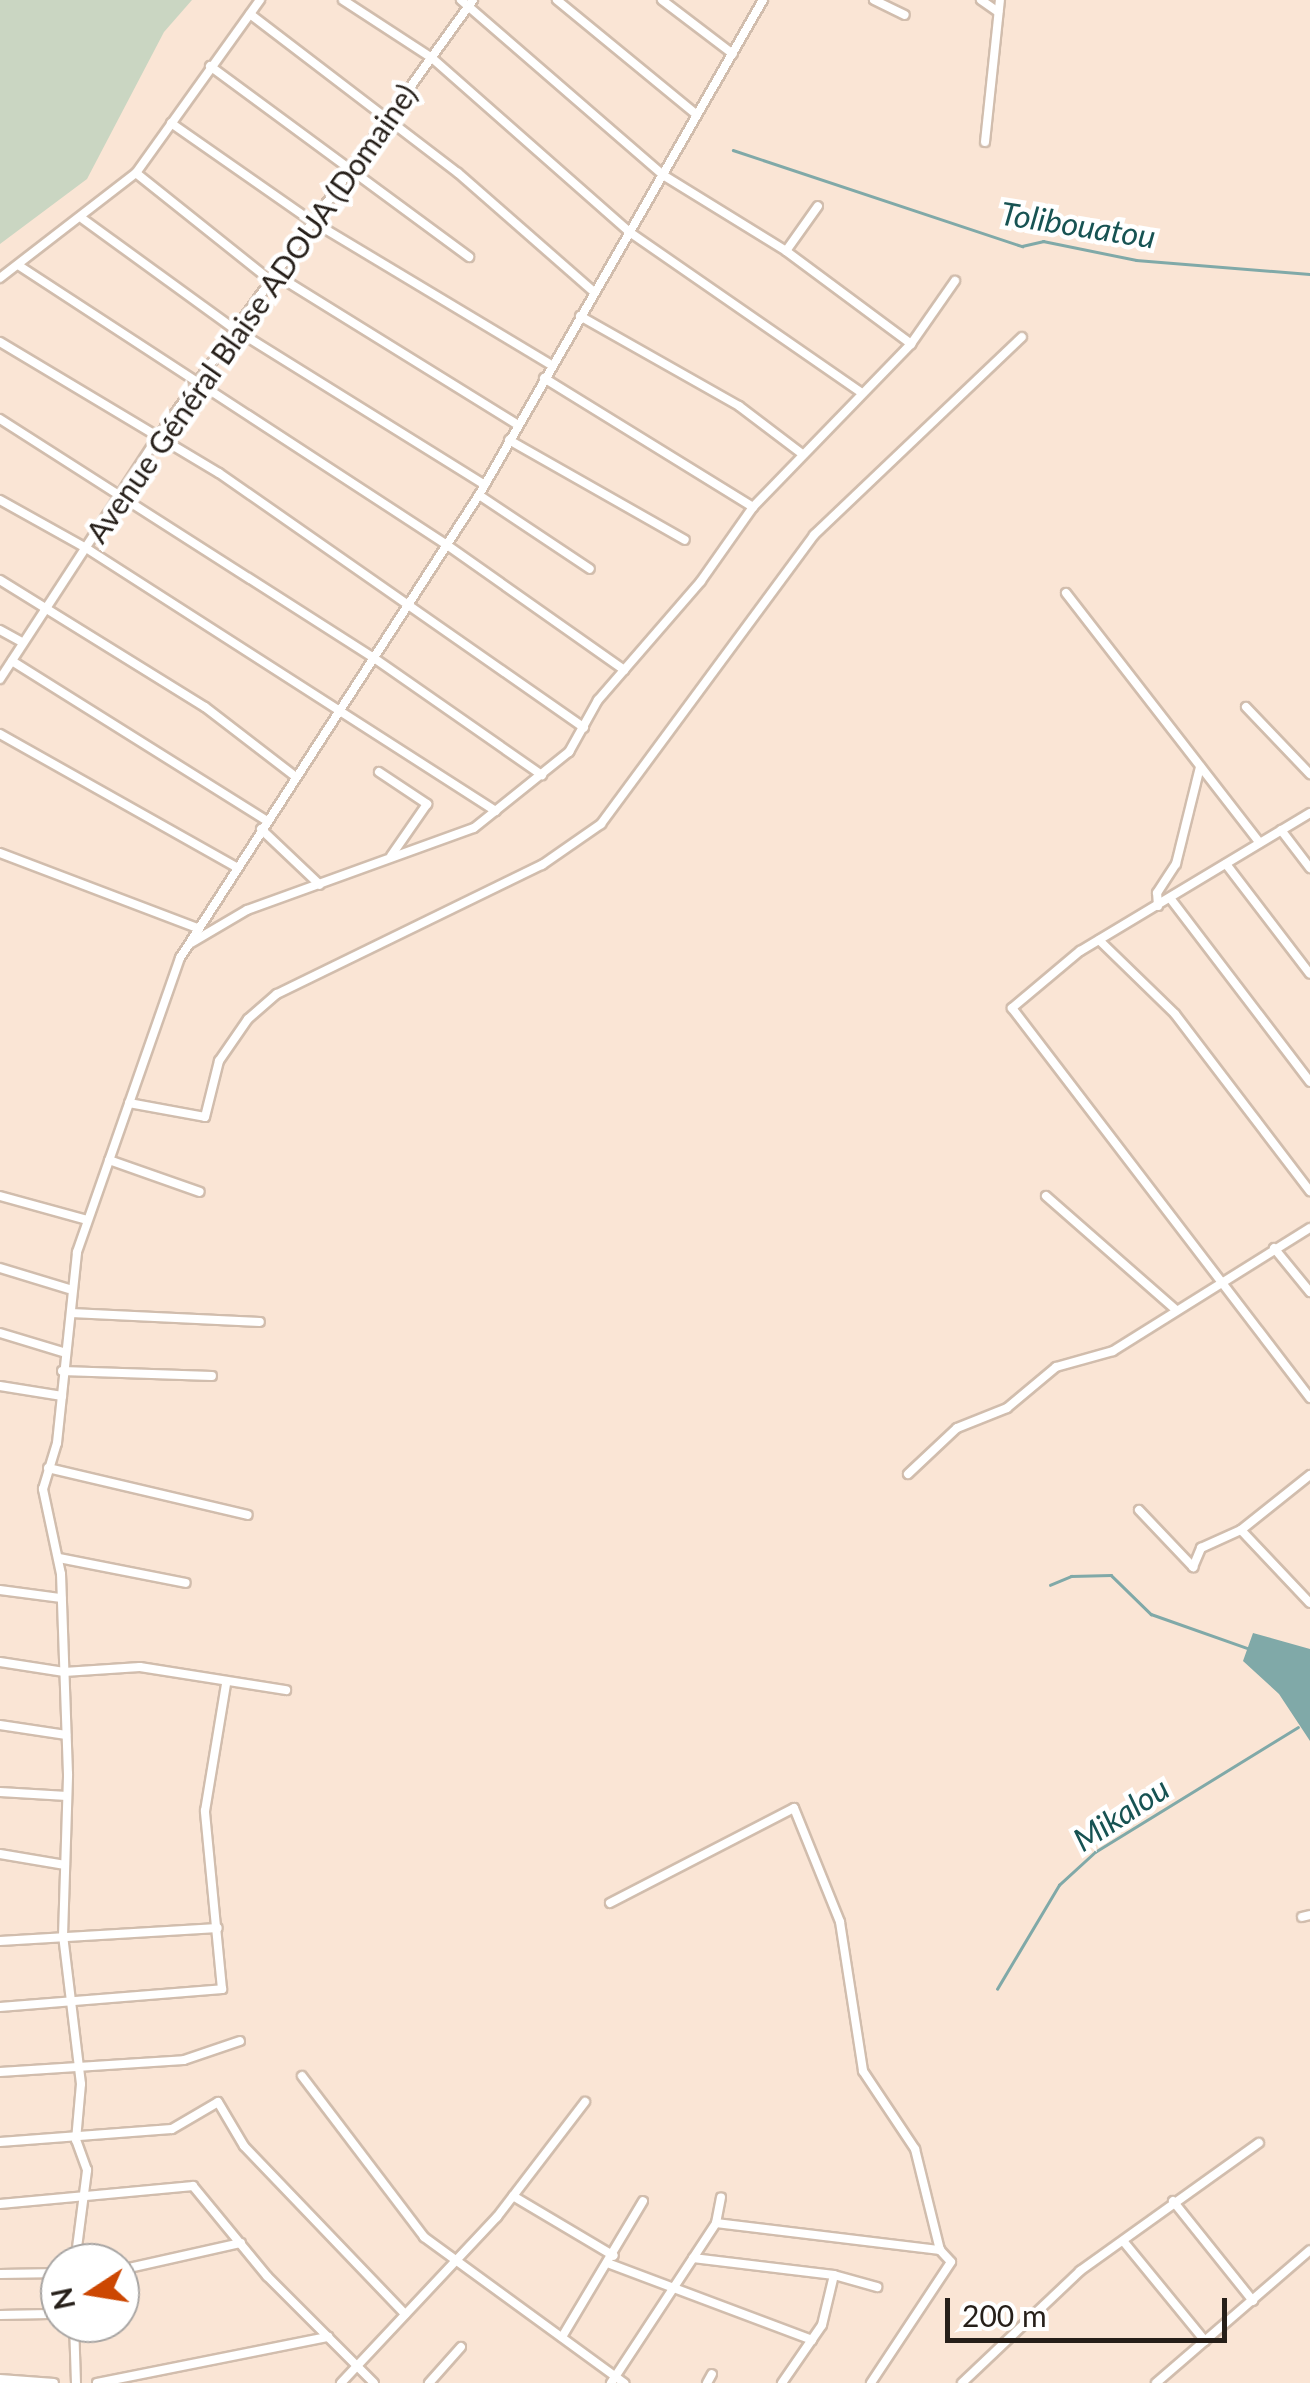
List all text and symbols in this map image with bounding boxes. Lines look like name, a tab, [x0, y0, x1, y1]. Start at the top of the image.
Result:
street label: Avenue Général Blaise ADOUA (Domaine)	[78, 76, 424, 550]
water label: Tolibouatou	[998, 194, 1158, 256]
water label: Mikalou	[1066, 1769, 1176, 1859]
north arrow	[40, 2243, 140, 2343]
scale bar	[950, 2278, 1232, 2340]
text: N	[44, 2285, 81, 2313]
text: 200 m	[962, 2297, 1047, 2333]

